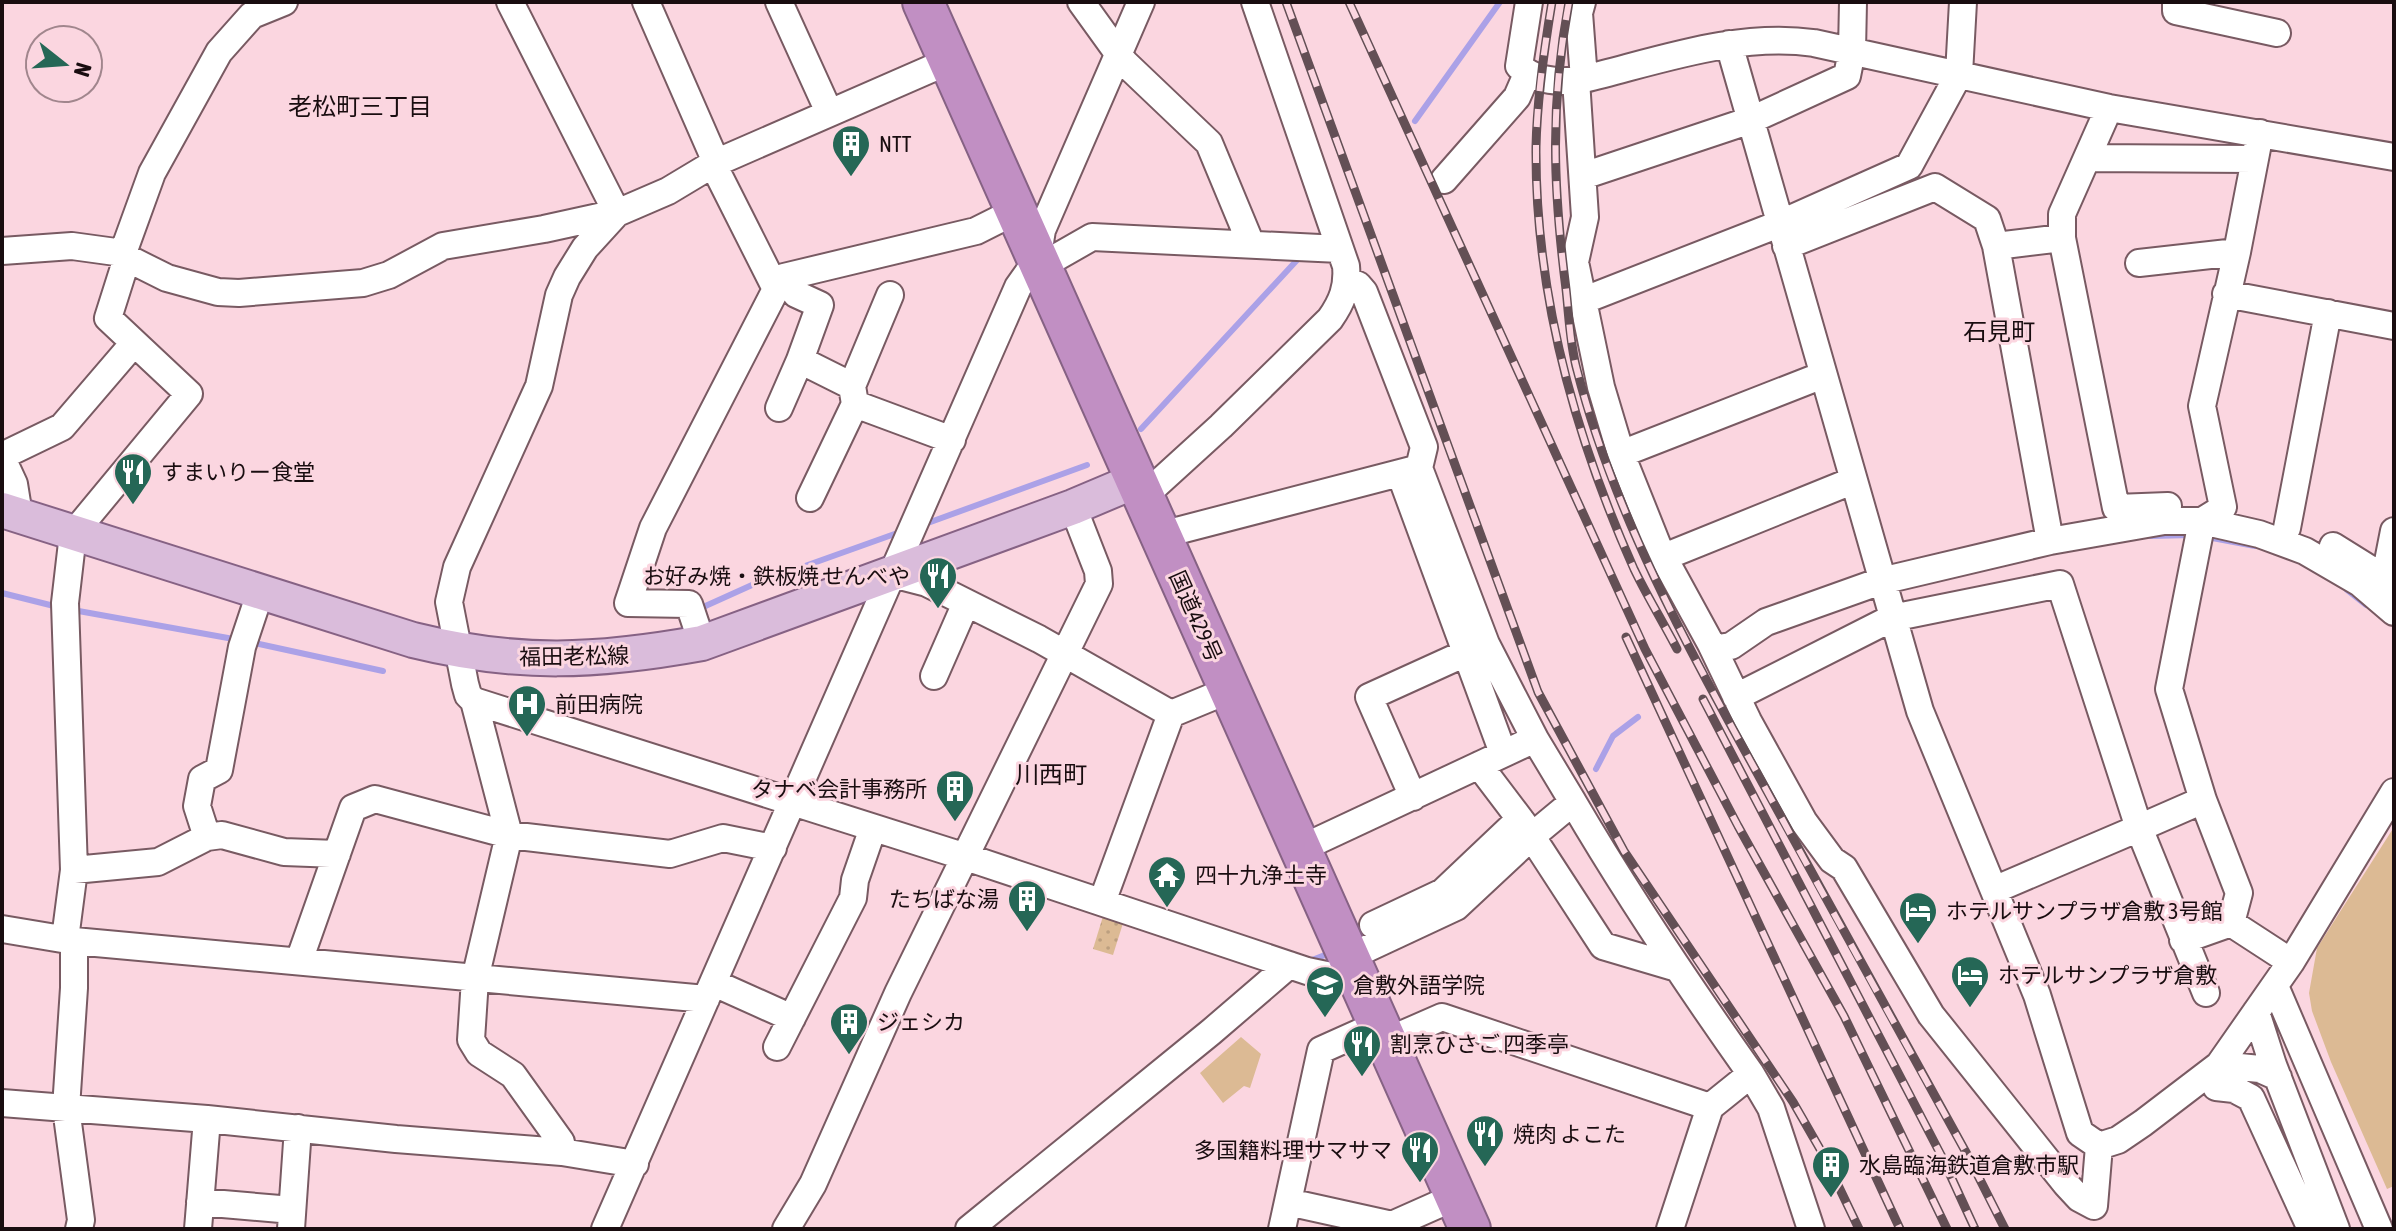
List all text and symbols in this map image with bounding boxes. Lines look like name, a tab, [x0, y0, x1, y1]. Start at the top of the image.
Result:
north arrow	[24, 24, 104, 104]
text: N	[69, 60, 97, 80]
district label: 老松町三丁目	[288, 93, 432, 120]
building icon: NTT	[830, 123, 872, 178]
place label: NTT	[879, 131, 912, 157]
district label: 石見町	[1963, 318, 2035, 345]
restaurant icon: すまいりー食堂	[112, 451, 154, 506]
place label: すまいりー食堂	[161, 459, 315, 485]
restaurant icon: お好み焼・鉄板焼 せんべや	[917, 555, 959, 610]
place label: お好み焼・鉄板焼 せんべや	[643, 563, 910, 589]
street label: 国道429号	[1164, 566, 1228, 666]
street label: 福田老松線	[519, 642, 629, 670]
hospital icon: 前田病院	[506, 683, 548, 738]
place label: 前田病院	[555, 691, 643, 717]
district label: 川西町	[1015, 761, 1087, 788]
building icon: タナベ会計事務所	[934, 768, 976, 823]
place label: タナベ会計事務所	[751, 776, 927, 802]
temple icon: 四十九浄土寺	[1146, 854, 1188, 909]
place label: 四十九浄土寺	[1195, 862, 1327, 888]
building icon: たちばな湯	[1006, 878, 1048, 933]
place label: たちばな湯	[889, 886, 999, 912]
hotel icon: ホテルサンプラザ倉敷 3号館	[1897, 890, 1939, 945]
place label: ホテルサンプラザ倉敷 3号館	[1946, 898, 2223, 924]
hotel icon: ホテルサンプラザ倉敷	[1949, 954, 1991, 1009]
place label: ホテルサンプラザ倉敷	[1998, 962, 2217, 988]
school or university icon: 倉敷外語学院	[1304, 964, 1346, 1019]
place label: 倉敷外語学院	[1353, 972, 1485, 998]
building icon: ジェシカ	[828, 1001, 870, 1056]
place label: ジェシカ	[877, 1009, 965, 1035]
restaurant icon: 割烹ひさご 四季亭	[1341, 1023, 1383, 1078]
place label: 割烹ひさご 四季亭	[1390, 1031, 1569, 1057]
restaurant icon: 焼肉 よこた	[1464, 1113, 1506, 1168]
place label: 焼肉 よこた	[1513, 1121, 1626, 1147]
restaurant icon: 多国籍料理サマサマ	[1399, 1129, 1441, 1184]
place label: 多国籍料理サマサマ	[1194, 1137, 1392, 1163]
building icon: 水島臨海鉄道倉敷市駅	[1810, 1144, 1852, 1199]
place label: 水島臨海鉄道倉敷市駅	[1859, 1152, 2079, 1178]

